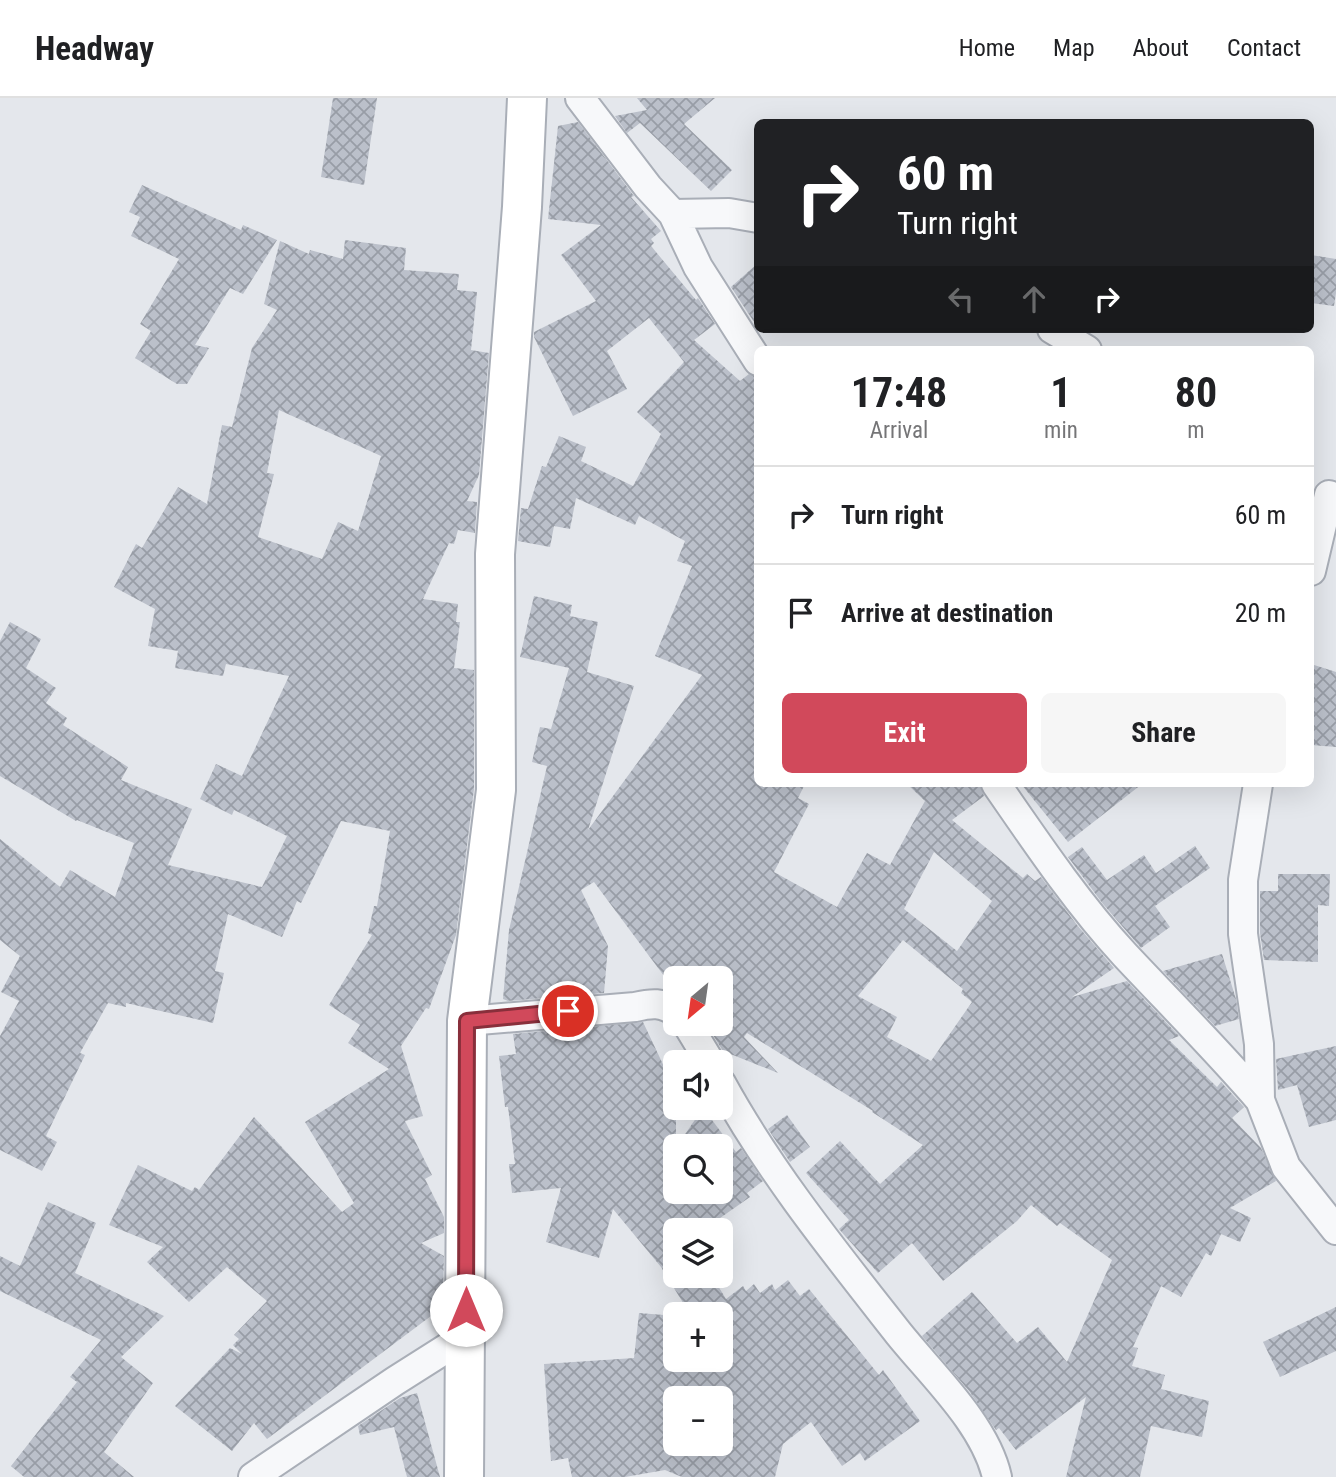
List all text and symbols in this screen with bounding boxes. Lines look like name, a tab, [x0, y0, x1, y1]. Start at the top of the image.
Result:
text: Headway	[35, 29, 154, 68]
text: Home	[959, 34, 1015, 62]
text: Map	[1053, 34, 1095, 62]
text: About	[1133, 34, 1189, 62]
text: Contact	[1227, 34, 1301, 62]
text: 60 m	[897, 145, 994, 202]
icon: right	[782, 147, 873, 238]
text: Turn right	[897, 204, 1018, 242]
icon: left	[942, 280, 980, 318]
icon: ahead	[1015, 280, 1053, 318]
icon: right	[1088, 280, 1126, 318]
text: 17:48	[851, 368, 947, 417]
text: 1	[1050, 368, 1072, 417]
text: 80	[1175, 368, 1217, 417]
text: Arrival	[870, 417, 928, 444]
text: min	[1044, 417, 1078, 444]
text: m	[1187, 417, 1205, 444]
icon: right	[782, 496, 820, 534]
text: Turn right	[841, 500, 943, 530]
text: 60 m	[1235, 500, 1286, 530]
icon: arrive	[782, 594, 820, 632]
text: Arrive at destination	[841, 598, 1053, 628]
text: 20 m	[1235, 598, 1286, 628]
button: Exit	[782, 693, 1027, 773]
button: Share	[1041, 693, 1286, 773]
north arrow	[663, 966, 733, 1036]
map controls	[663, 966, 733, 1456]
pin	[538, 981, 598, 1041]
icon: arrive	[549, 992, 587, 1030]
button: sound	[663, 1050, 733, 1120]
button: search	[663, 1134, 733, 1204]
button: layers	[663, 1218, 733, 1288]
position arrow	[429, 1273, 503, 1347]
button: +	[663, 1302, 733, 1372]
button: −	[663, 1386, 733, 1456]

